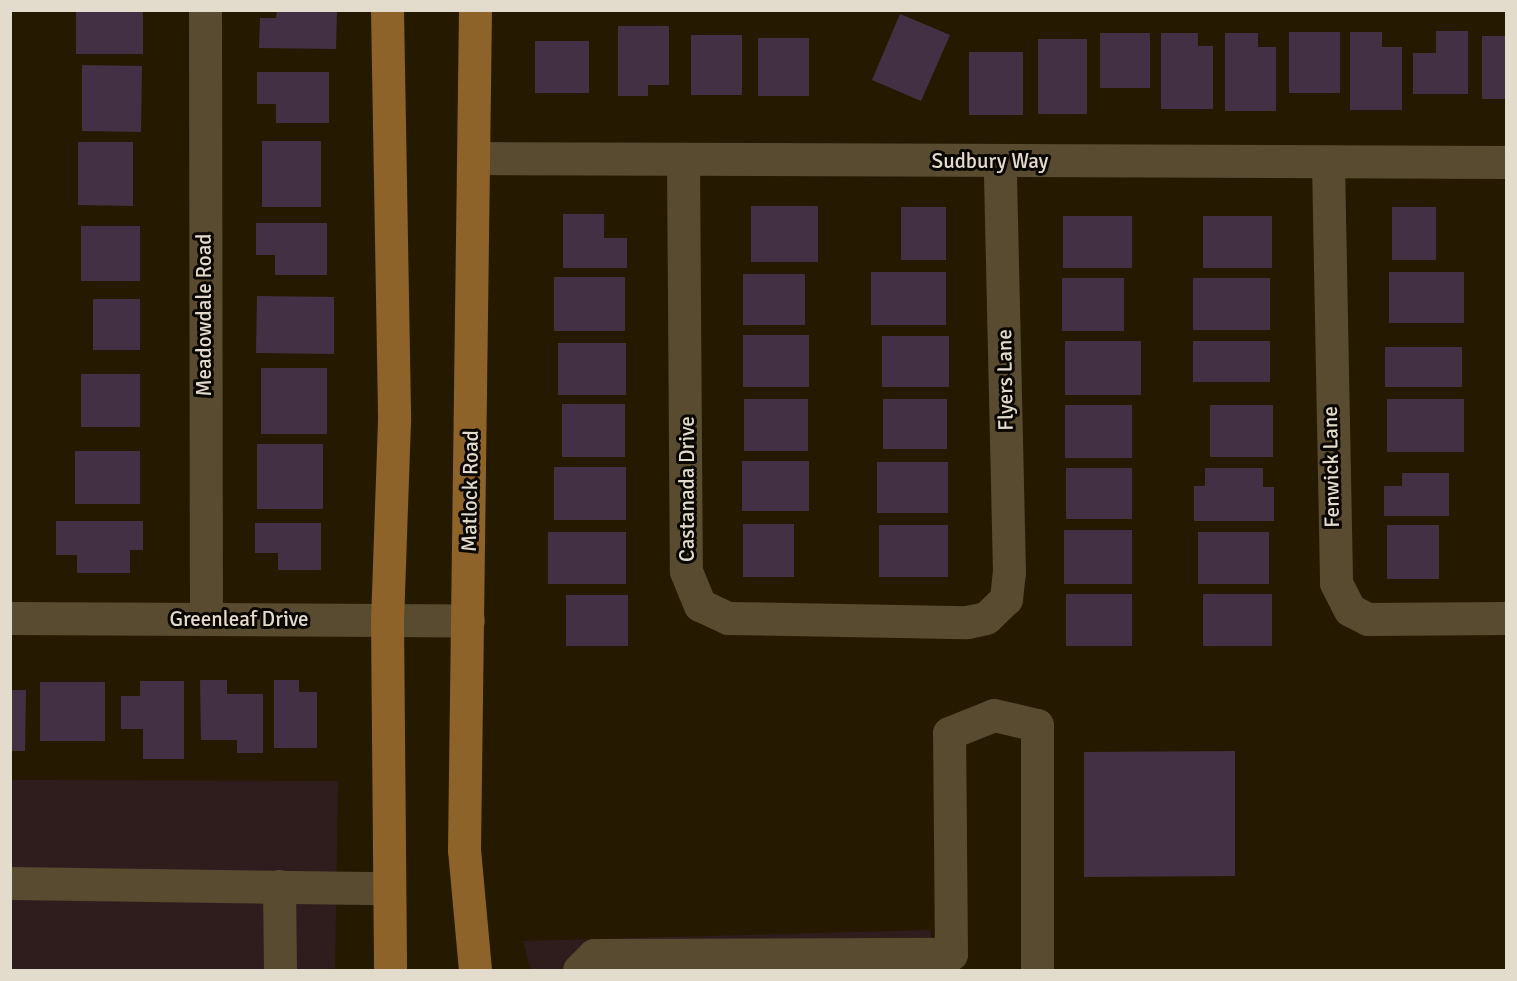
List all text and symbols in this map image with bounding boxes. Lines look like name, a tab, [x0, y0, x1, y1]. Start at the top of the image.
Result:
street label: Sudbury Way	[932, 148, 1048, 174]
street label: Meadowdale Road	[191, 234, 217, 396]
street label: Flyers Lane	[992, 329, 1018, 431]
street label: Fenwick Lane	[1317, 406, 1345, 528]
street label: Castanada Drive	[674, 416, 700, 562]
street label: Matlock Road	[456, 430, 484, 552]
street label: Greenleaf Drive	[169, 606, 309, 632]

